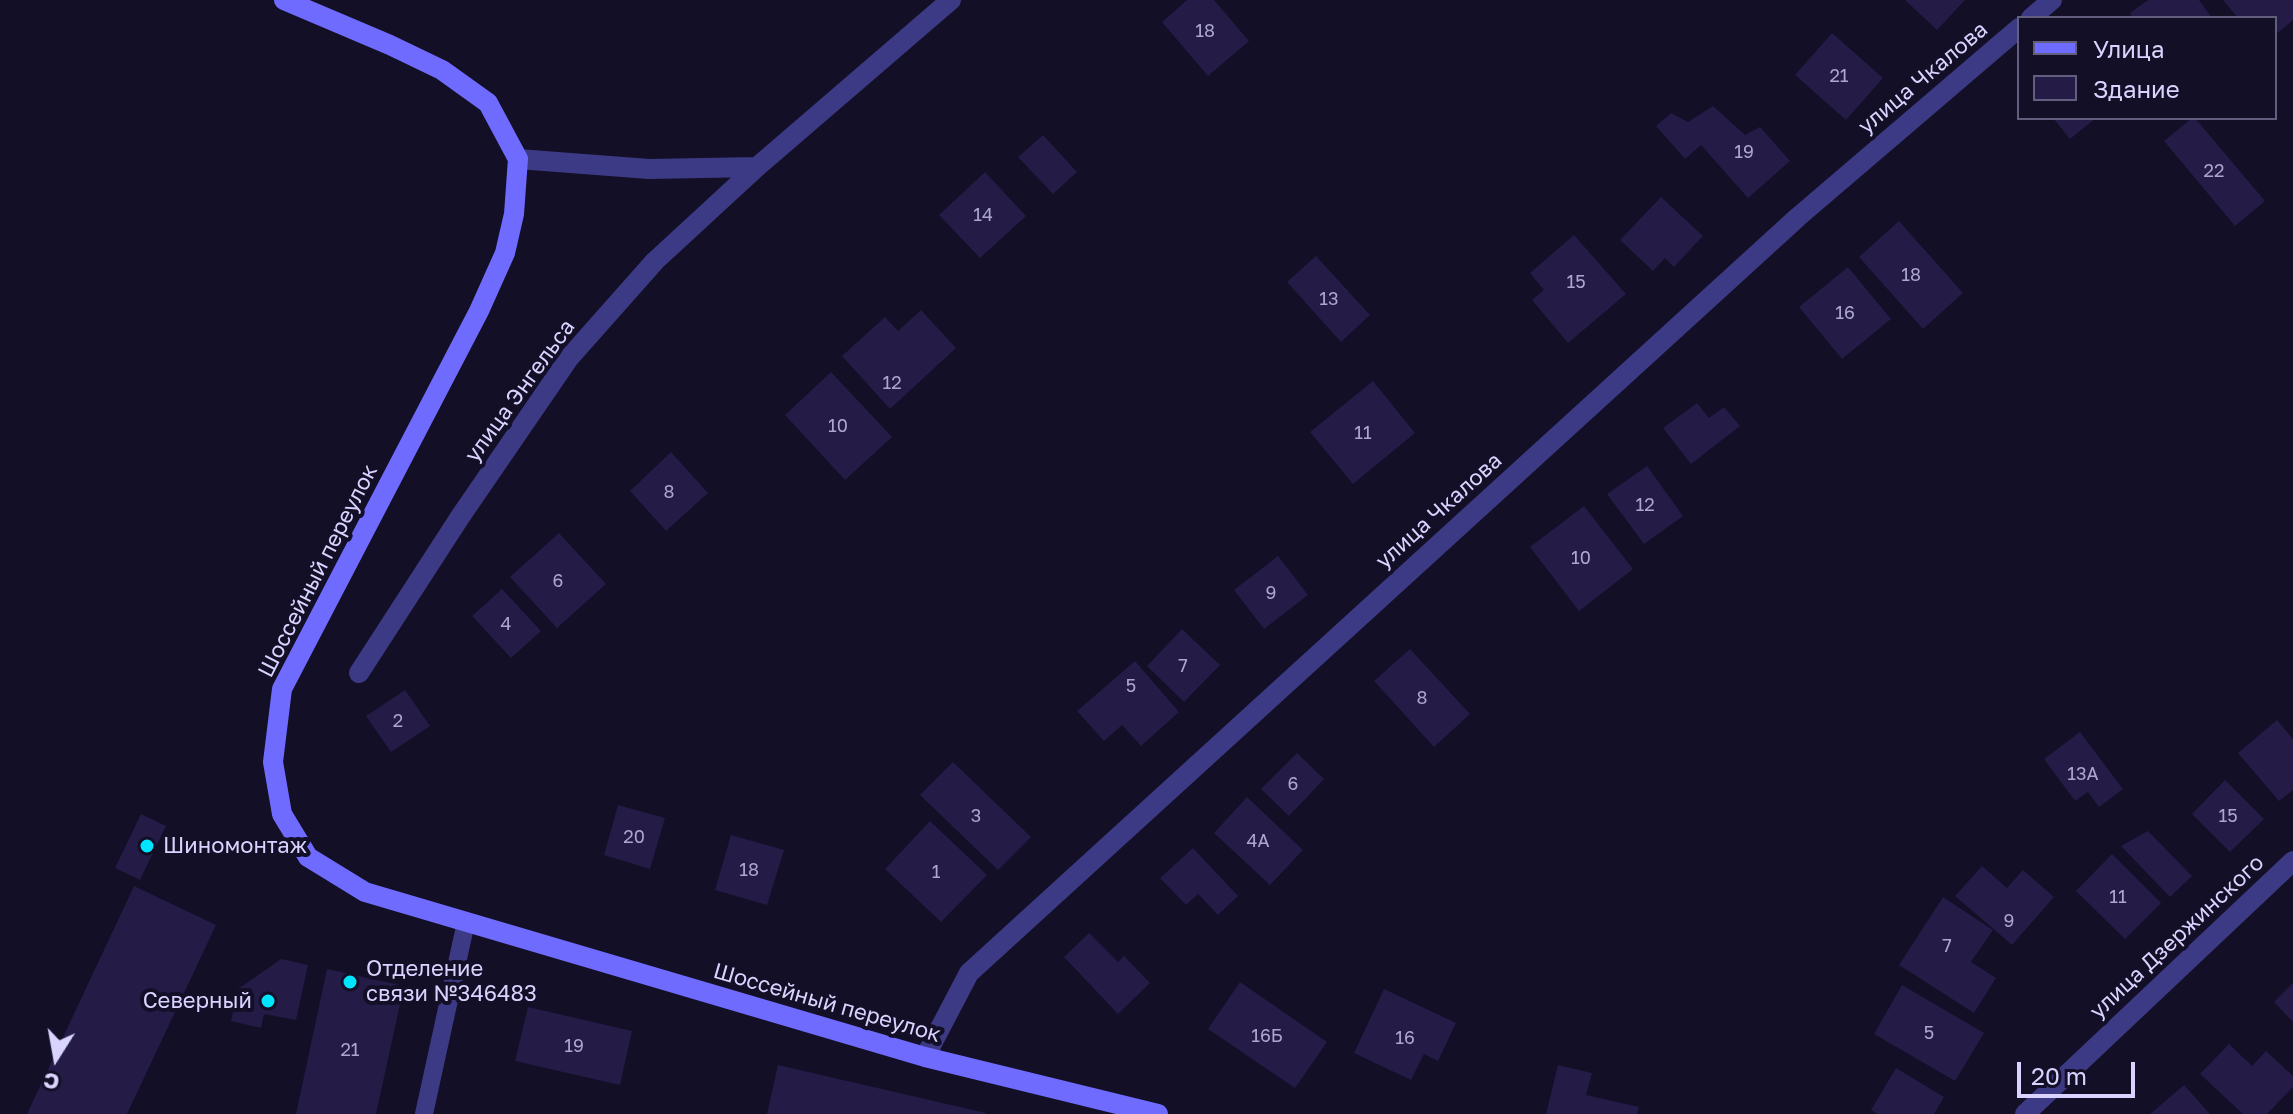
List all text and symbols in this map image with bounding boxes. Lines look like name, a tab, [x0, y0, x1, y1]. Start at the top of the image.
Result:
street label: улица Чкалова	[1853, 16, 1993, 140]
legend	[2017, 16, 2277, 120]
house number: 18	[1195, 20, 1215, 42]
text: Улица	[2093, 34, 2165, 63]
house number: 21	[1829, 65, 1849, 87]
text: Здание	[2093, 74, 2180, 103]
house number: 19	[1734, 141, 1754, 163]
house number: 22	[2204, 160, 2224, 182]
house number: 14	[973, 204, 993, 226]
house number: 18	[1901, 264, 1921, 286]
house number: 15	[1566, 271, 1586, 293]
house number: 13	[1319, 288, 1339, 310]
house number: 16	[1835, 302, 1855, 324]
street label: улица Энгельса	[459, 315, 581, 467]
house number: 12	[882, 372, 902, 394]
house number: 10	[828, 415, 848, 437]
house number: 11	[1354, 422, 1372, 444]
street label: улица Чкалова	[1371, 447, 1507, 575]
street label: Шоссейный переулок	[253, 460, 383, 682]
house number: 8	[664, 481, 674, 503]
house number: 12	[1635, 494, 1655, 516]
house number: 10	[1571, 547, 1591, 569]
house number: 6	[553, 570, 563, 592]
house number: 9	[1266, 582, 1276, 604]
house number: 4	[501, 613, 511, 635]
house number: 7	[1178, 655, 1188, 677]
house number: 5	[1126, 675, 1136, 697]
house number: 8	[1417, 687, 1427, 709]
house number: 2	[393, 710, 403, 732]
house number: 13А	[2067, 763, 2099, 785]
house number: 6	[1288, 773, 1298, 795]
house number: 3	[971, 805, 981, 827]
house number: 15	[2218, 805, 2238, 827]
house number: 20	[623, 826, 645, 848]
house number: 4А	[1246, 830, 1270, 852]
place label: Шиномонтаж	[163, 833, 307, 859]
marker: Шиномонтаж	[138, 837, 156, 855]
street label: улица Дзержинского	[2085, 850, 2269, 1024]
house number: 18	[739, 859, 759, 881]
house number: 1	[932, 861, 940, 883]
house number: 11	[2109, 886, 2127, 908]
house number: 9	[2004, 910, 2014, 932]
house number: 7	[1942, 935, 1952, 957]
place label: Отделение связи №346483	[366, 956, 537, 1008]
street label: Шоссейный переулок	[710, 958, 944, 1048]
marker: Отделение связи №346483	[341, 973, 359, 991]
place label: Северный	[143, 988, 252, 1014]
marker: Северный	[259, 992, 277, 1010]
north arrow	[16, 1018, 96, 1098]
house number: 5	[1924, 1022, 1934, 1044]
house number: 16Б	[1251, 1025, 1283, 1047]
house number: 16	[1395, 1027, 1415, 1049]
house number: 19	[564, 1035, 584, 1057]
house number: 21	[340, 1039, 360, 1061]
scale bar	[2021, 1046, 2139, 1096]
text: 20 m	[2031, 1061, 2087, 1090]
text: С	[41, 1067, 62, 1097]

